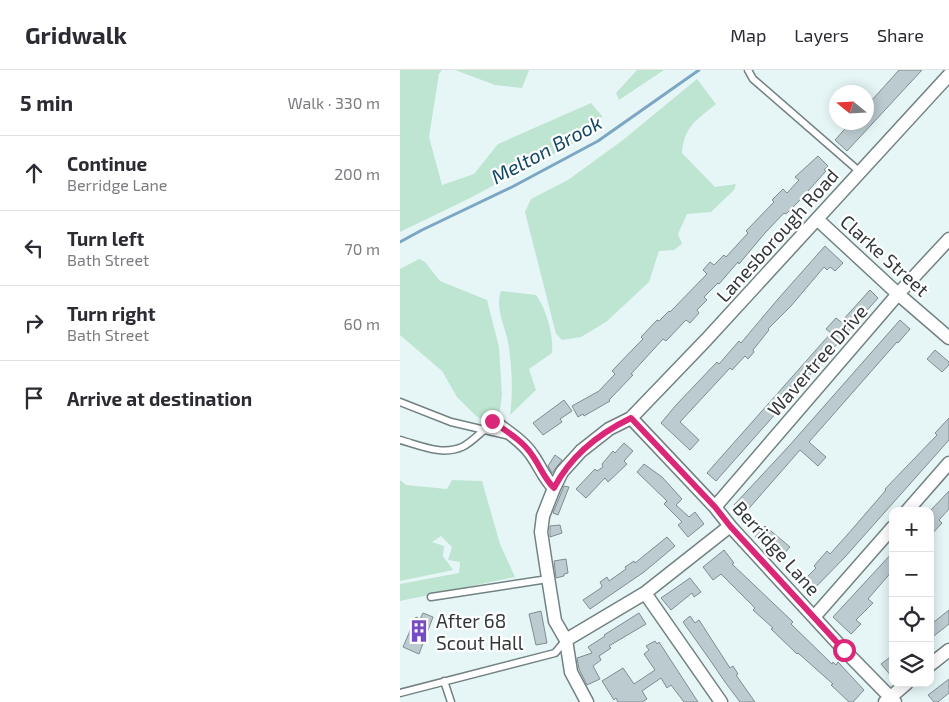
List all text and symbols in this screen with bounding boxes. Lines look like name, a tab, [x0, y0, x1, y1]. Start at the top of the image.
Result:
text: Gridwalk	[25, 20, 127, 49]
text: Map	[730, 24, 766, 46]
text: Layers	[794, 24, 849, 46]
text: Share	[877, 24, 924, 46]
north arrow	[829, 85, 874, 130]
text: 5 min	[20, 90, 73, 115]
text: Walk · 330 m	[288, 93, 380, 112]
water label: Melton Brook	[487, 110, 605, 188]
text: Continue	[67, 152, 147, 175]
icon: ahead	[20, 159, 48, 187]
text: 200 m	[334, 164, 380, 183]
street label: Lanesborough Road	[711, 164, 843, 306]
text: Berridge Lane	[67, 175, 167, 194]
street label: Clarke Street	[836, 209, 934, 301]
text: Turn left	[67, 227, 144, 250]
icon: left	[20, 234, 48, 262]
text: 70 m	[345, 239, 380, 258]
text: Bath Street	[67, 250, 149, 269]
street label: Wavertree Drive	[762, 299, 872, 421]
text: Turn right	[67, 302, 155, 325]
icon: right	[20, 309, 48, 337]
text: 60 m	[344, 314, 380, 333]
text: Bath Street	[67, 325, 149, 344]
icon: arrive	[20, 384, 48, 412]
text: Arrive at destination	[67, 387, 252, 410]
route end	[481, 410, 504, 433]
street label: Berridge Lane	[729, 496, 825, 600]
map controls	[889, 507, 934, 687]
button: +	[889, 507, 934, 552]
button: −	[889, 552, 934, 597]
button: locate	[889, 597, 934, 642]
place label: After 68 Scout Hall	[436, 609, 524, 654]
building icon: After 68 Scout Hall	[406, 618, 432, 644]
route start	[833, 639, 856, 662]
button: layers	[889, 642, 934, 687]

